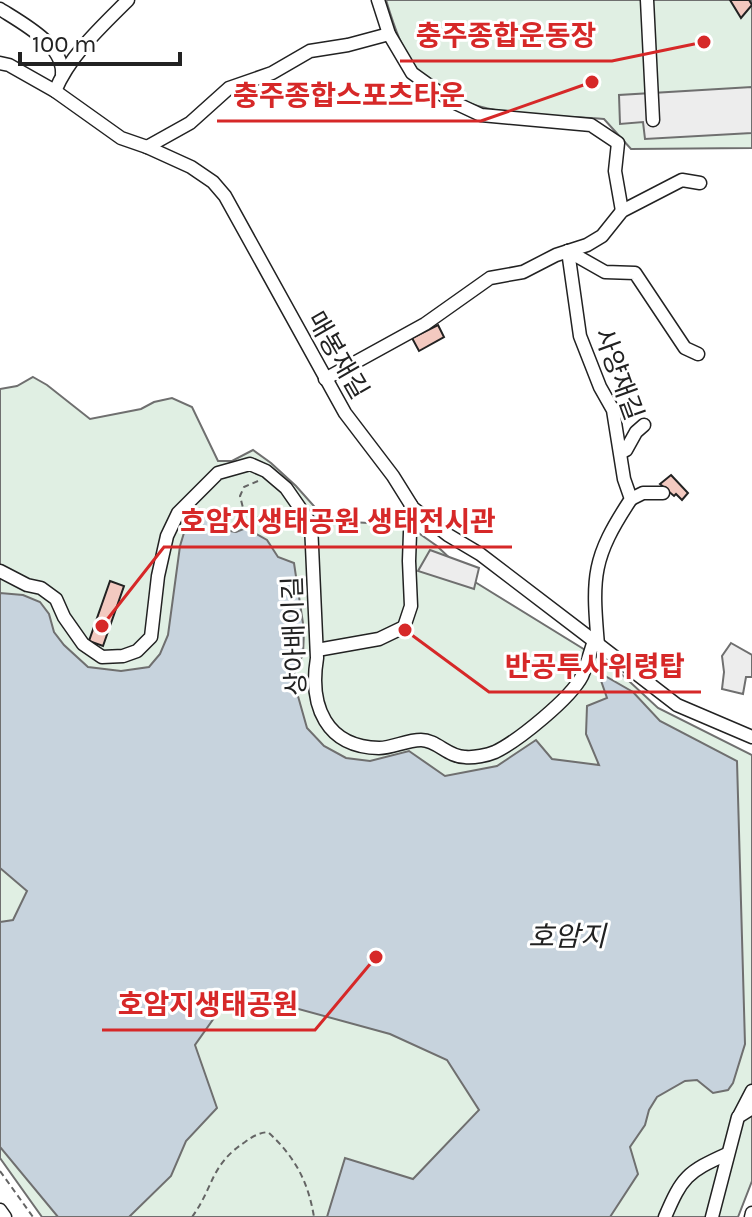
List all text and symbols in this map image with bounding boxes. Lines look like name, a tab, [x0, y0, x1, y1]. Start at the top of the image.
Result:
callout: 충주종합운동장	[400, 9, 612, 61]
scale bar	[20, 16, 180, 66]
text: 충주종합운동장	[416, 19, 596, 52]
text: 100 m	[32, 30, 97, 58]
callout: 충주종합스포츠타운	[217, 69, 481, 121]
text: 충주종합스포츠타운	[233, 79, 465, 112]
street label: 매봉재길	[300, 306, 375, 404]
street label: 사양재길	[588, 324, 649, 424]
callout: 호암지생태공원 생태전시관	[164, 495, 512, 547]
text: 호암지생태공원 생태전시관	[180, 505, 496, 538]
street label: 상아배이길	[277, 576, 312, 696]
callout: 반공투사위령탑	[489, 640, 701, 692]
text: 반공투사위령탑	[505, 650, 685, 683]
water label: 호암지	[528, 920, 608, 953]
callout: 호암지생태공원	[102, 978, 315, 1030]
text: 호암지생태공원	[118, 988, 298, 1021]

